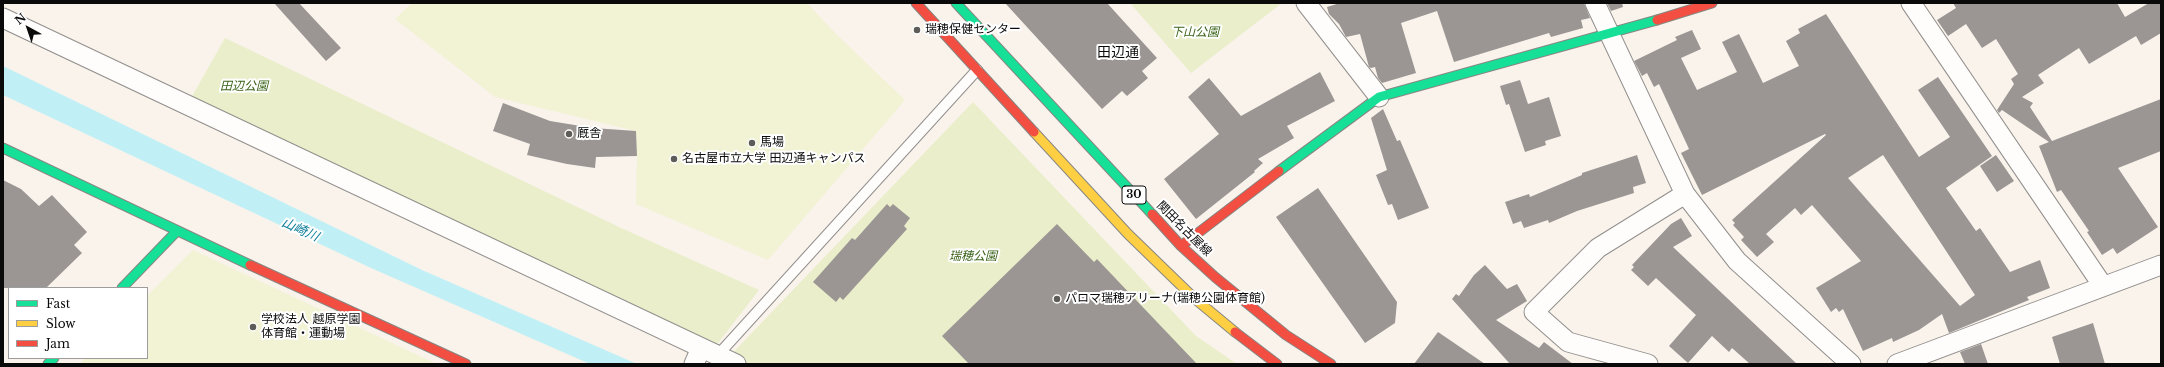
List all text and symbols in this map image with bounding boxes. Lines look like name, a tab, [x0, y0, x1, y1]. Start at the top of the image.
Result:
north arrow	[8, 8, 48, 48]
text: N	[12, 10, 29, 27]
place label: 瑞穂保健センター	[925, 23, 1021, 37]
marker: 瑞穂保健センター	[912, 25, 922, 35]
park label: 下山公園	[1171, 26, 1219, 40]
district label: 田辺通	[1097, 45, 1139, 61]
park label: 田辺公園	[220, 80, 268, 94]
place label: 厩舎	[577, 127, 601, 141]
marker: 厩舎	[564, 129, 574, 139]
place label: 馬場	[760, 136, 784, 150]
marker: 馬場	[747, 138, 757, 148]
place label: 名古屋市立大学 田辺通キャンパス	[682, 152, 865, 166]
marker: 名古屋市立大学 田辺通キャンパス	[669, 154, 679, 164]
road number: 30	[1122, 186, 1146, 204]
street label: 関田名古屋線	[1153, 198, 1215, 260]
water label: 山崎川	[279, 215, 321, 245]
park label: 瑞穂公園	[949, 250, 997, 264]
legend	[8, 287, 148, 359]
place label: パロマ瑞穂アリーナ(瑞穂公園体育館)	[1065, 292, 1265, 306]
marker: パロマ瑞穂アリーナ(瑞穂公園体育館)	[1052, 294, 1062, 304]
text: Fast	[46, 296, 70, 311]
place label: 学校法人 越原学園 体育館・運動場	[261, 313, 360, 341]
text: Slow	[46, 316, 75, 331]
marker: 学校法人 越原学園 体育館・運動場	[248, 322, 258, 332]
text: Jam	[46, 336, 70, 351]

